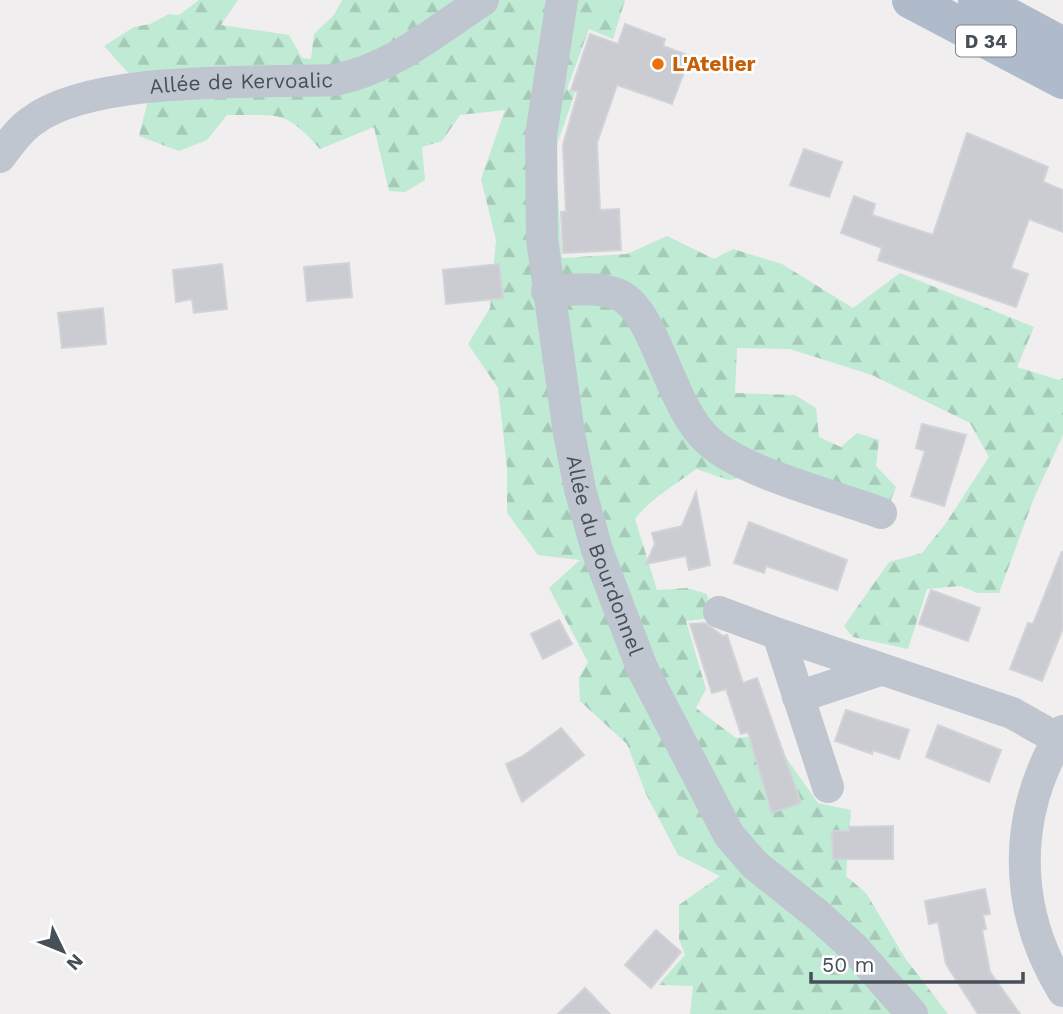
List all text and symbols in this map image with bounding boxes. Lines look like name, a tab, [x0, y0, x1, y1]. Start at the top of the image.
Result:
road number: D 34	[956, 25, 1016, 56]
place label: L'Atelier	[672, 51, 756, 76]
marker: L'Atelier	[650, 56, 666, 72]
street label: Allée de Kervoalic	[148, 67, 334, 99]
street label: Allée du Bourdonnel	[562, 453, 649, 659]
north arrow	[28, 916, 98, 986]
scale bar	[811, 940, 1023, 984]
text: N	[62, 949, 88, 975]
text: 50 m	[822, 952, 874, 977]

